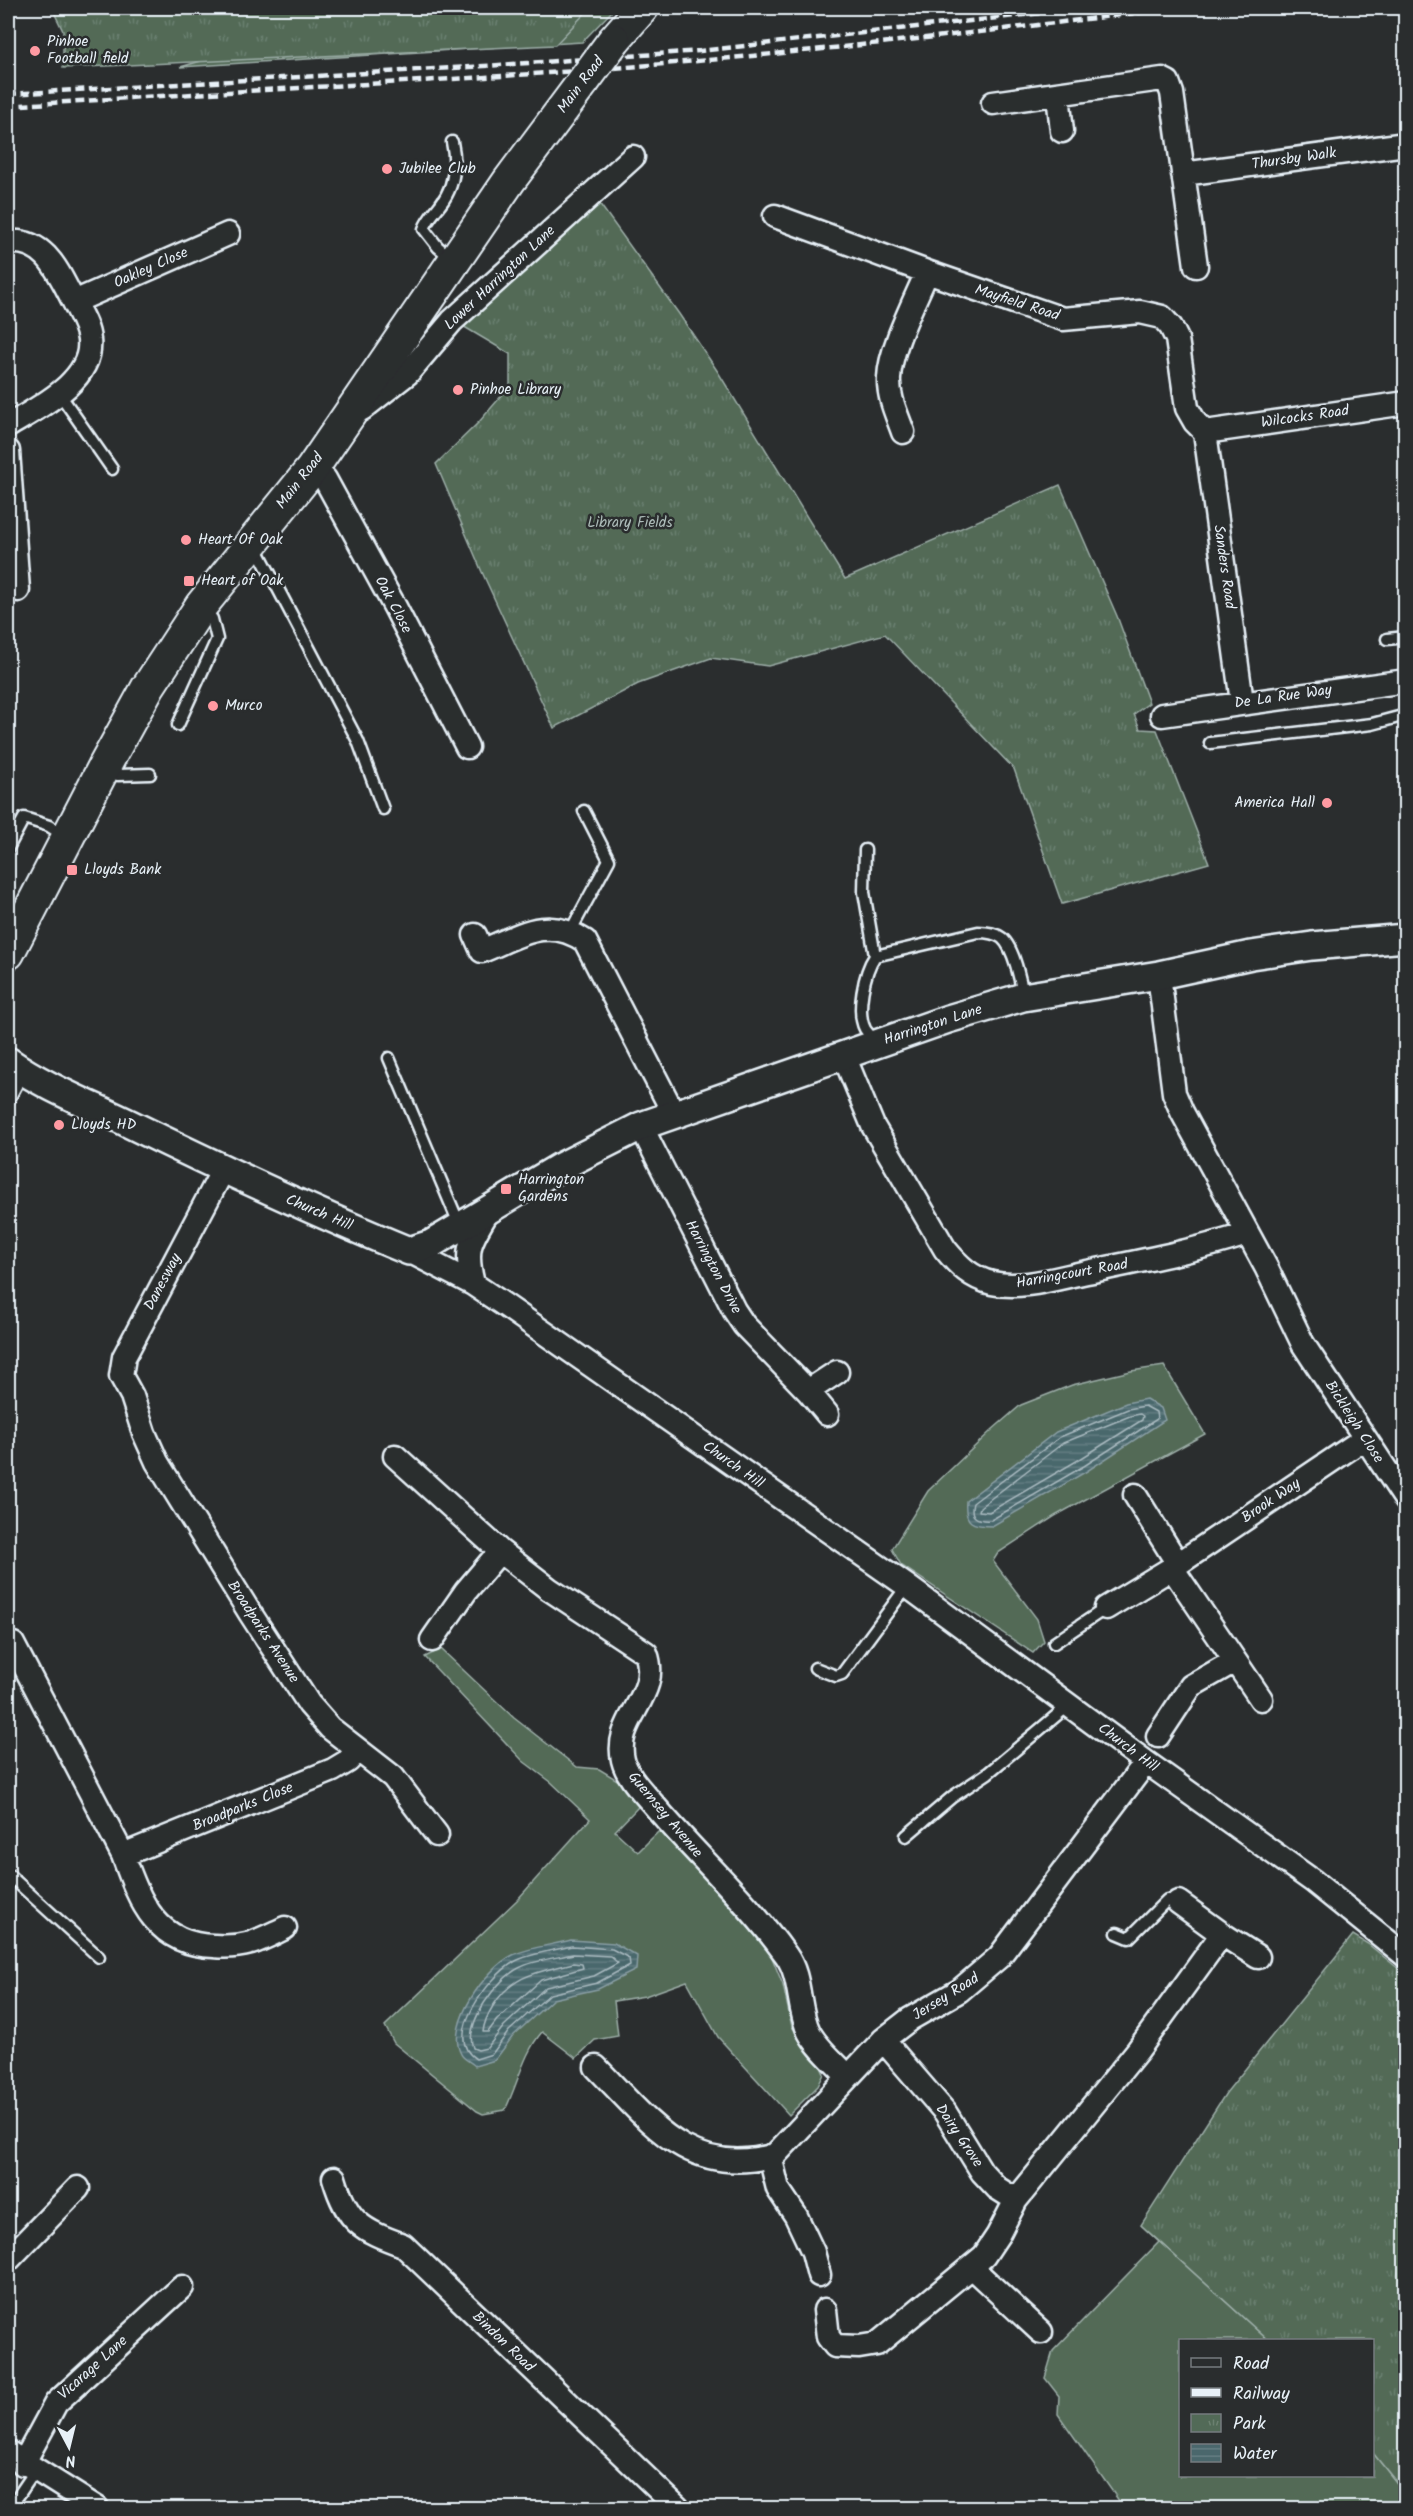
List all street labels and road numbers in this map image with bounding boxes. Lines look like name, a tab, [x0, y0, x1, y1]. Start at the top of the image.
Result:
street label: Main Road	[551, 51, 611, 119]
street label: Thursby Walk	[1250, 141, 1339, 177]
street label: Lower Harrington Lane	[439, 220, 561, 336]
street label: Oakley Close	[110, 241, 192, 295]
street label: Mayfield Road	[972, 278, 1063, 328]
street label: Wilcocks Road	[1259, 399, 1351, 435]
street label: Main Road	[270, 447, 330, 515]
street label: Sanders Road	[1206, 523, 1242, 611]
street label: Oak Close	[368, 572, 418, 638]
street label: De La Rue Way	[1233, 678, 1334, 716]
street label: Harrington Lane	[881, 998, 986, 1052]
street label: Church Hill	[282, 1188, 357, 1238]
street label: Harrington Drive	[678, 1216, 748, 1319]
street label: Danesway	[138, 1248, 189, 1315]
street label: Harringcourt Road	[1014, 1252, 1130, 1296]
street label: Bickleigh Close	[1318, 1376, 1390, 1468]
street label: Church Hill	[697, 1435, 769, 1495]
street label: Brook Way	[1237, 1472, 1306, 1530]
street label: Broadparks Avenue	[221, 1576, 305, 1688]
street label: Church Hill	[1092, 1717, 1164, 1779]
street label: Guernsey Avenue	[622, 1767, 709, 1864]
street label: Broadparks Close	[189, 1776, 297, 1838]
street label: Jersey Road	[908, 1967, 985, 2027]
street label: Dairy Grove	[929, 2099, 989, 2173]
street label: Bindon Road	[466, 2306, 540, 2379]
street label: Vicarage Lane	[53, 2330, 134, 2406]

